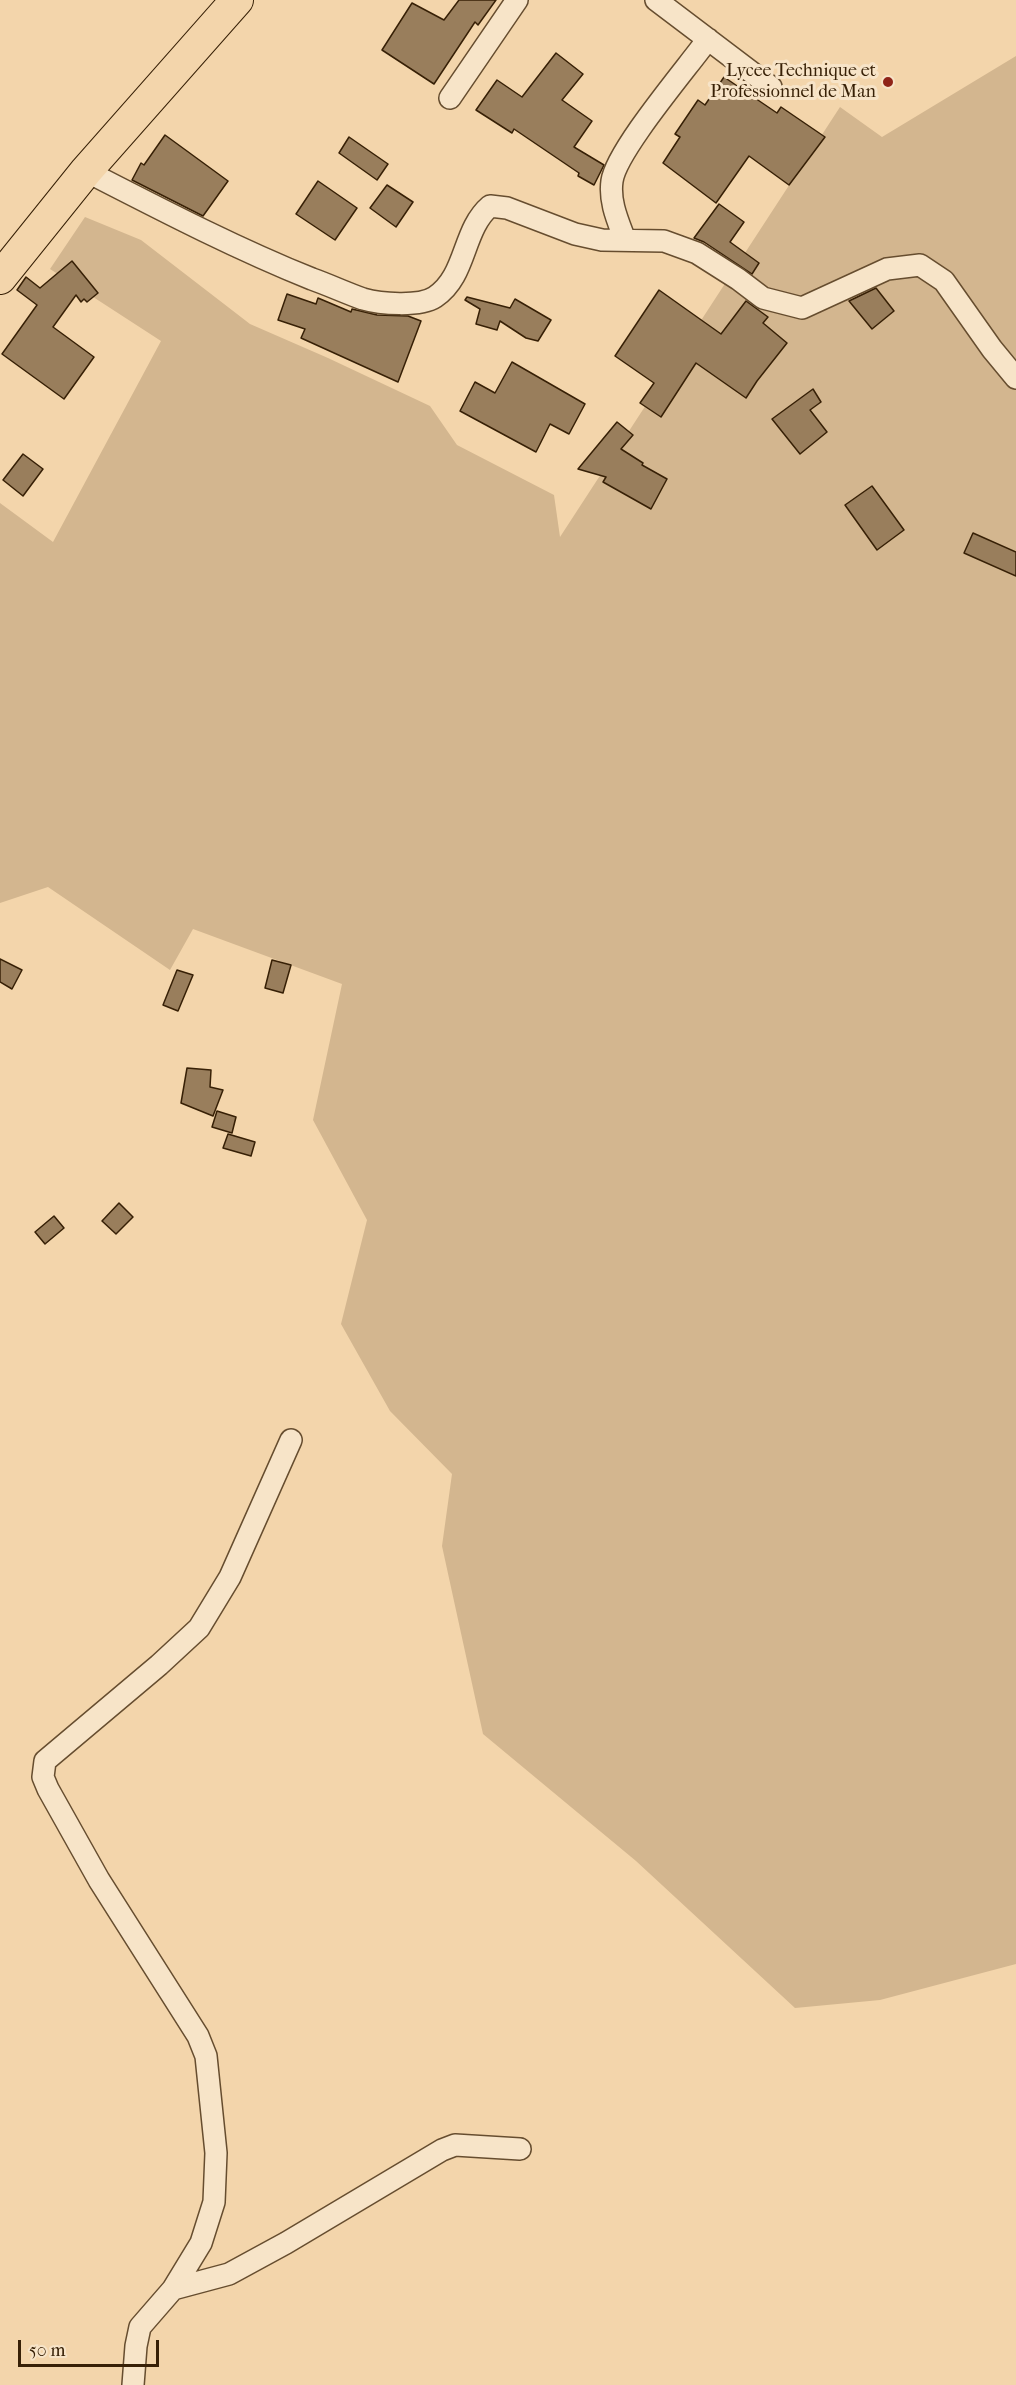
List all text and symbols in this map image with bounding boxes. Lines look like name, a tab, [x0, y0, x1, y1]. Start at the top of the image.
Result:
place label: Lycee Technique et Professionnel de Man	[710, 61, 876, 104]
marker: Lycee Technique et Professionnel de Man	[881, 75, 895, 89]
scale bar	[21, 2328, 162, 2366]
text: 50 m	[29, 2340, 65, 2361]

